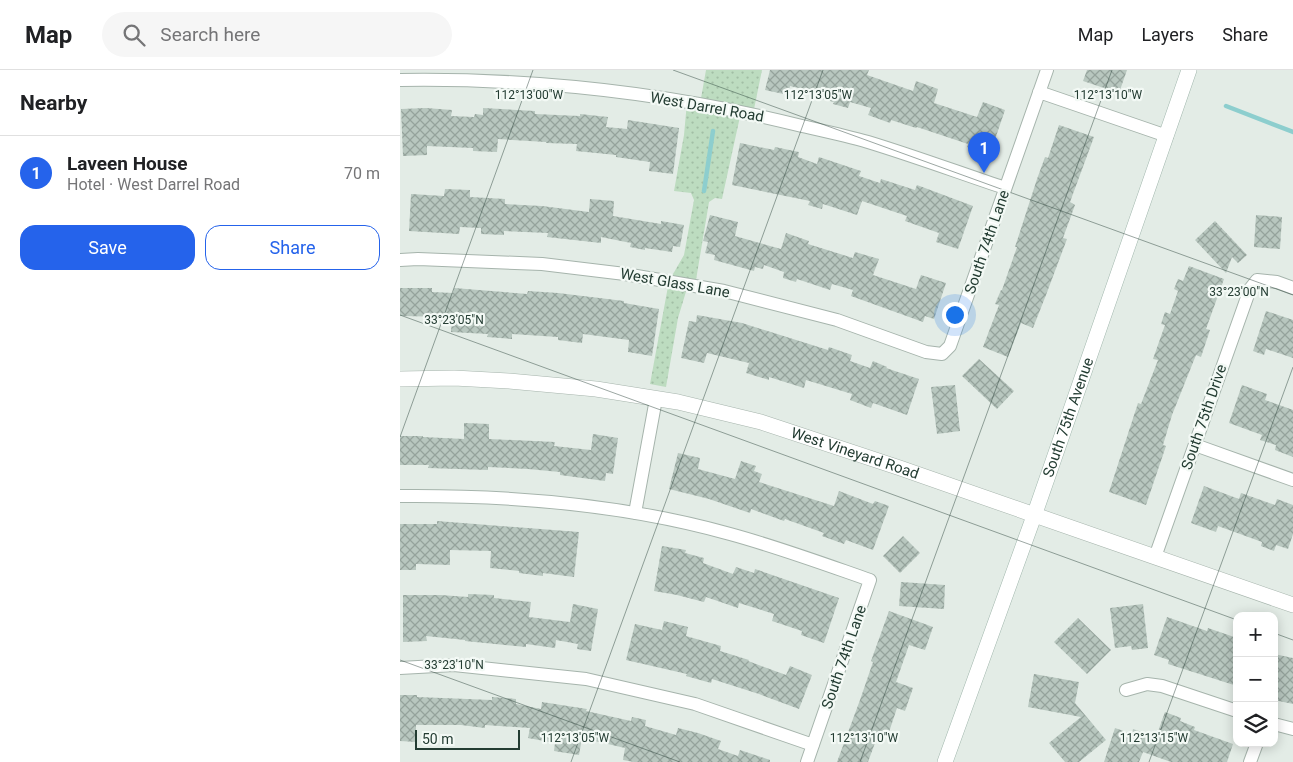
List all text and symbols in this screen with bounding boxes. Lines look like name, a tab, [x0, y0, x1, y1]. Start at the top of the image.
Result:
search box	[102, 12, 452, 57]
text: Map	[25, 21, 72, 49]
icon: search	[120, 21, 148, 49]
text: Search here	[160, 23, 260, 46]
text: Map	[1078, 24, 1113, 45]
text: Layers	[1141, 24, 1194, 45]
text: Share	[1222, 24, 1268, 45]
text: 112°13'00"W	[495, 88, 563, 102]
street label: West Darrel Road	[649, 88, 765, 126]
text: 112°13'05"W	[784, 88, 852, 102]
text: 112°13'10"W	[1074, 88, 1142, 102]
text: Nearby	[20, 91, 87, 115]
pin: 1	[968, 132, 1000, 173]
text: Laveen House	[67, 152, 188, 175]
text: 1	[31, 164, 41, 183]
text: 70 m	[344, 164, 380, 183]
text: Hotel · West Darrel Road	[67, 175, 240, 194]
street label: South 74th Lane	[961, 188, 1013, 296]
button: Save	[20, 225, 195, 270]
button: Share	[205, 225, 380, 270]
street label: West Glass Lane	[619, 264, 731, 302]
text: 33°23'00"N	[1209, 285, 1269, 299]
your location	[942, 302, 968, 328]
text: 33°23'05"N	[424, 313, 484, 327]
street label: South 75th Avenue	[1039, 355, 1097, 480]
street label: South 75th Drive	[1178, 362, 1230, 472]
street label: West Vineyard Road	[789, 424, 921, 483]
street label: South 74th Lane	[818, 603, 870, 711]
map controls	[1233, 612, 1278, 747]
button: +	[1233, 612, 1278, 657]
button: −	[1233, 657, 1278, 702]
text: 33°23'10"N	[424, 658, 484, 672]
button: layers	[1233, 702, 1278, 747]
scale bar	[415, 727, 520, 750]
text: 50 m	[422, 731, 454, 747]
text: 112°13'05"W	[541, 731, 609, 745]
text: 112°13'10"W	[830, 731, 898, 745]
text: 112°13'15"W	[1120, 731, 1188, 745]

